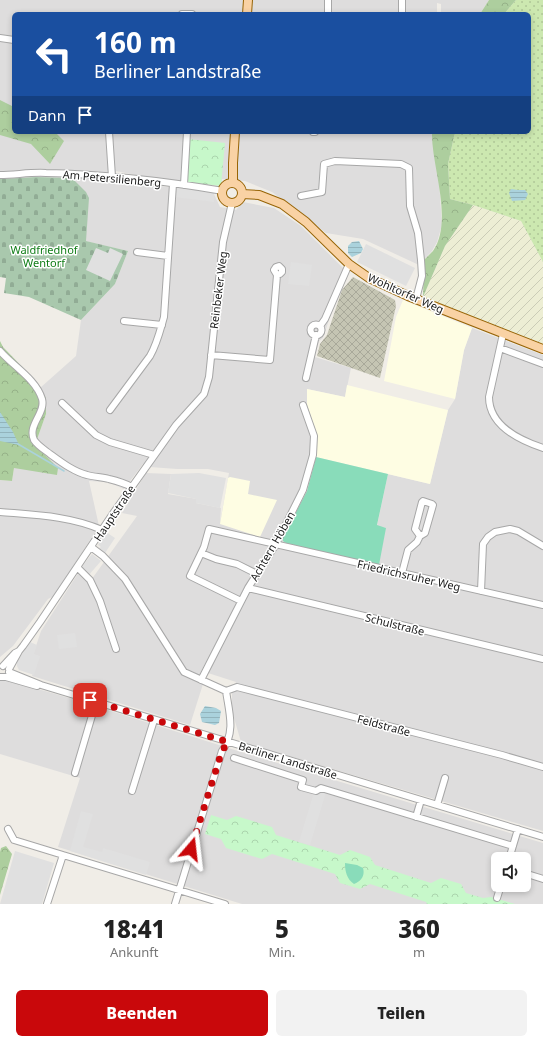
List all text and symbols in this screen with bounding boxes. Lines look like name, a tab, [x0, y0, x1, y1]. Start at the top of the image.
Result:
text: 160 m	[94, 23, 177, 61]
icon: left	[28, 28, 80, 80]
text: Berliner Landstraße	[94, 59, 262, 83]
icon: arrive	[74, 104, 96, 126]
text: Dann	[28, 105, 66, 125]
street label: Am Petersilienberg	[62, 166, 162, 190]
park label: Waldfriedhof Wentorf	[10, 242, 79, 270]
street label: Reinbeker Weg	[206, 250, 230, 330]
street label: Wohltorfer Weg	[366, 270, 446, 316]
street label: Hauptstraße	[90, 482, 138, 544]
street label: Achtern Höben	[246, 508, 298, 584]
street label: Friedrichsruher Weg	[356, 556, 462, 594]
street label: Schulstraße	[364, 609, 426, 639]
pin	[73, 683, 107, 717]
icon: arrive	[79, 689, 101, 711]
street label: Feldstraße	[356, 711, 412, 739]
street label: Berliner Landstraße	[237, 738, 339, 782]
position arrow	[170, 828, 212, 870]
map controls	[491, 852, 531, 892]
button: sound	[491, 852, 531, 892]
text: 18:41	[103, 912, 165, 945]
text: 5	[275, 912, 289, 945]
text: 360	[398, 912, 440, 945]
text: Ankunft	[110, 943, 159, 961]
text: Min.	[269, 943, 295, 961]
text: m	[413, 943, 425, 961]
button: Beenden	[16, 990, 268, 1036]
button: Teilen	[276, 990, 527, 1036]

